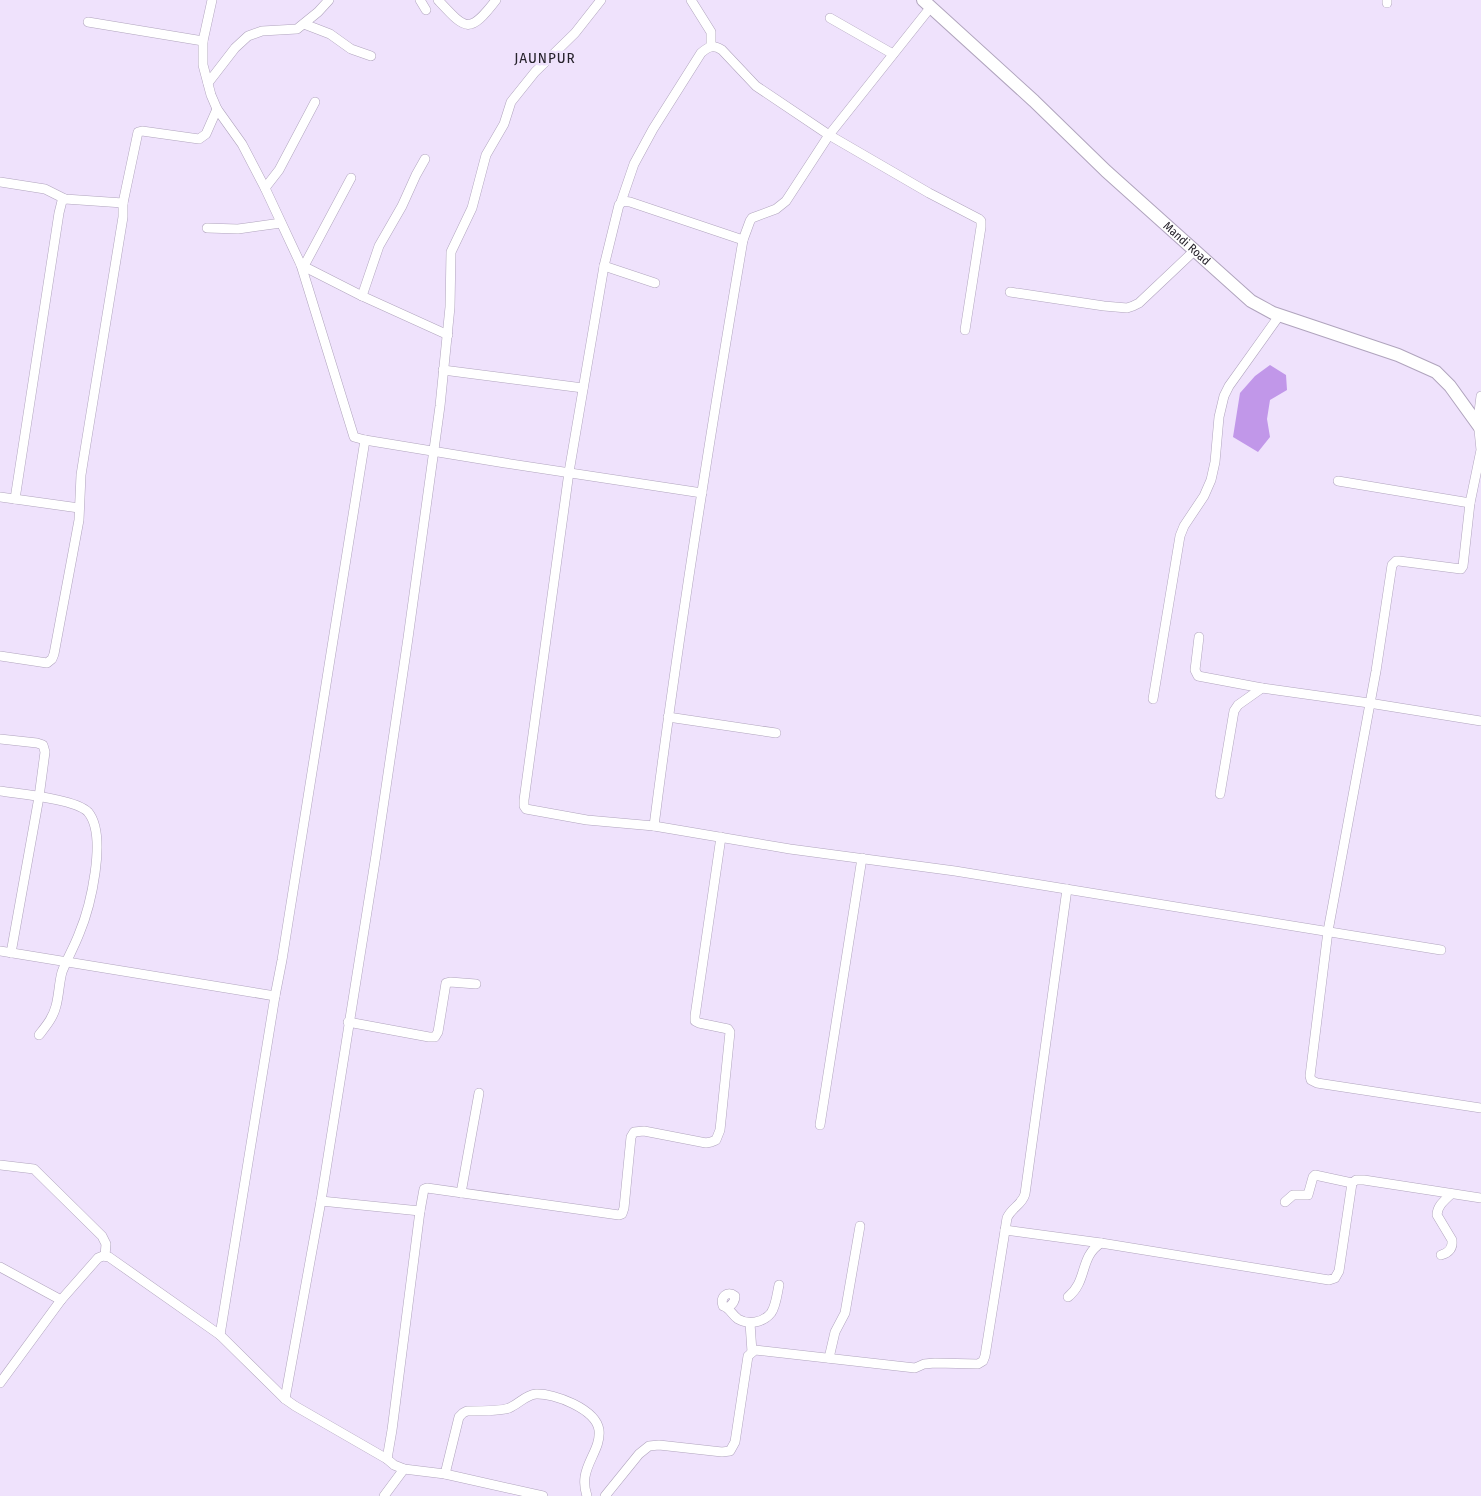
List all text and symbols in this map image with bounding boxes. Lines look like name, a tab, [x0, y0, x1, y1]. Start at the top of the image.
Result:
district label: JAUNPUR	[514, 49, 576, 67]
street label: Mandi Road	[1161, 219, 1213, 268]

